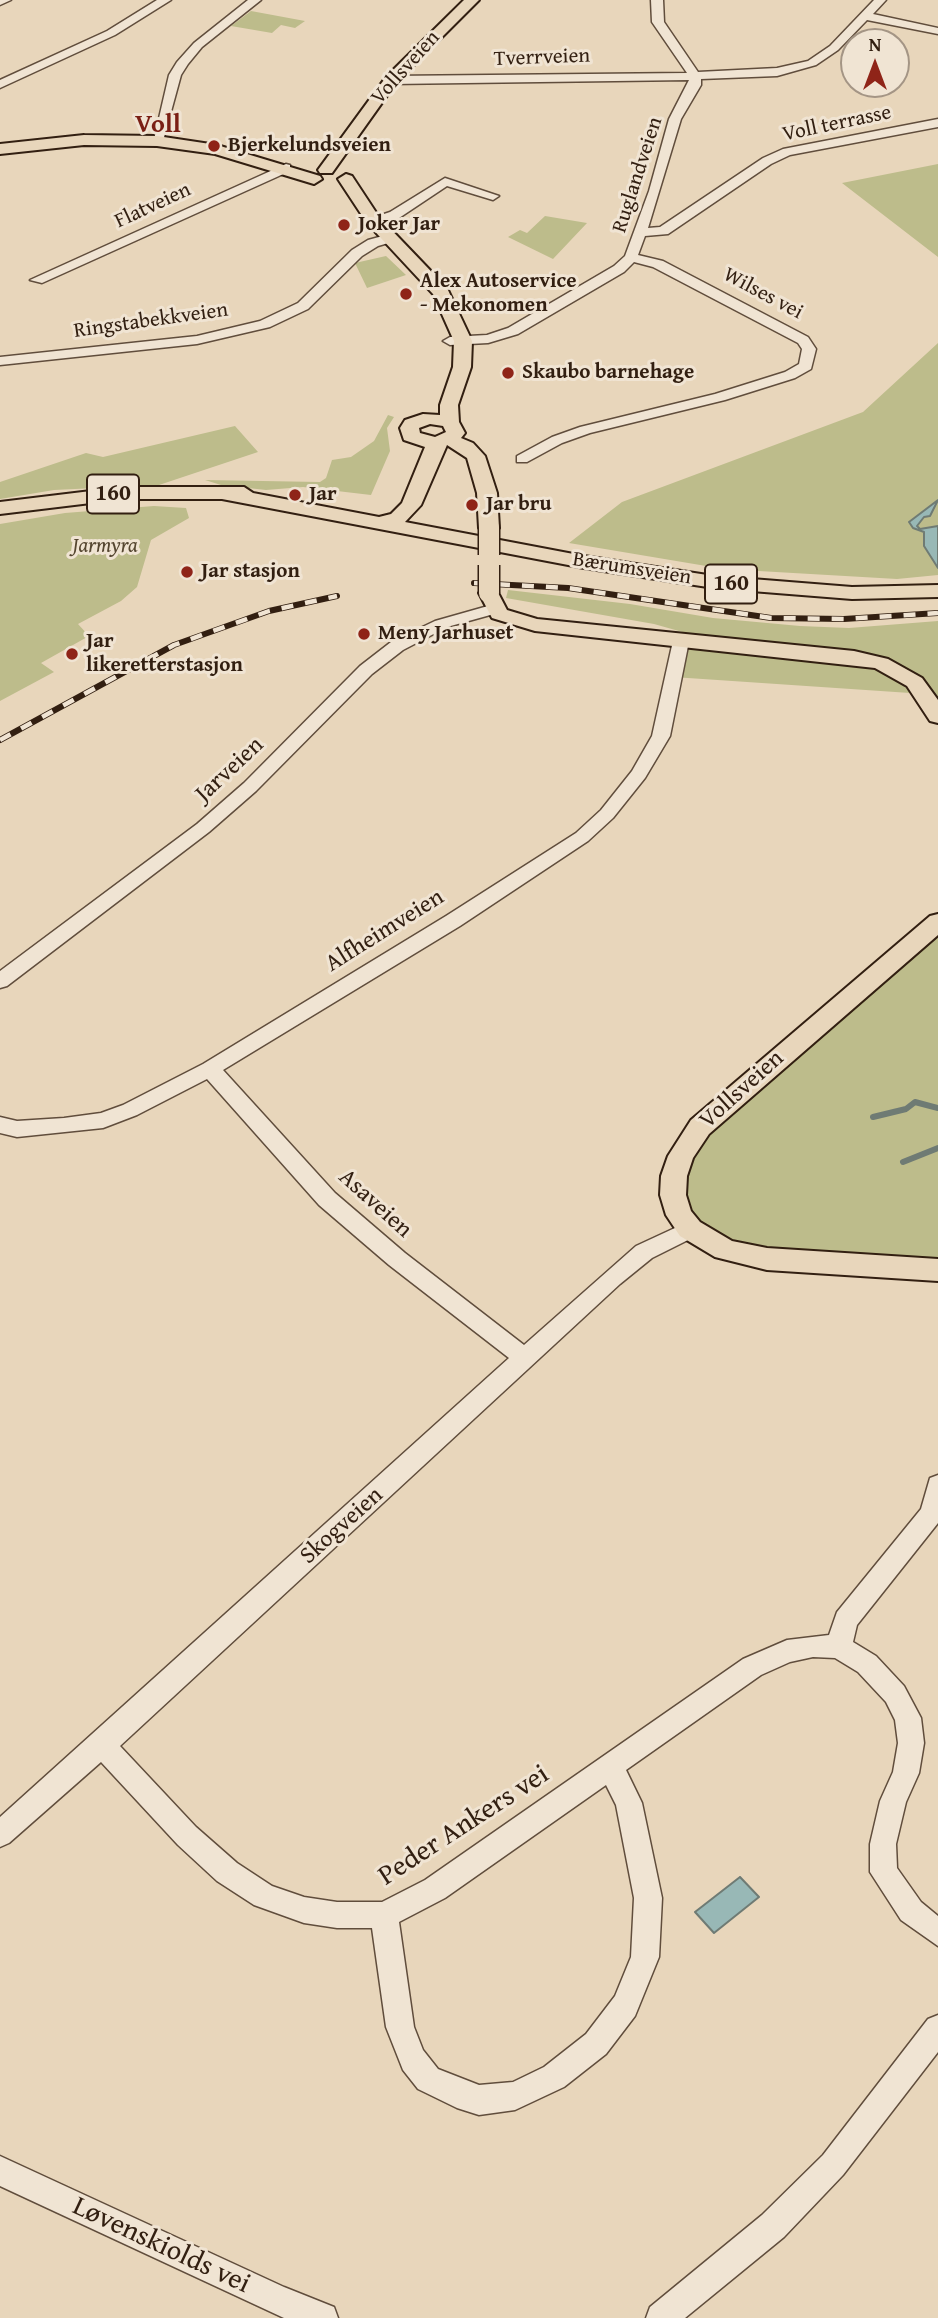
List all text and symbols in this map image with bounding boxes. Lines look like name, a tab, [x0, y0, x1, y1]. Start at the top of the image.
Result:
street label: Vollsveien	[366, 26, 446, 110]
north arrow	[840, 28, 910, 98]
text: N	[869, 30, 881, 58]
street label: Tverrveien	[493, 44, 591, 72]
street label: Voll terrasse	[780, 100, 894, 148]
district label: Voll	[135, 109, 181, 141]
street label: Ruglandveien	[607, 114, 669, 236]
place label: Bjerkelundsveien	[228, 133, 391, 159]
marker: Bjerkelundsveien	[206, 138, 222, 154]
street label: Flatveien	[111, 178, 195, 234]
place label: Joker Jar	[358, 212, 440, 238]
marker: Joker Jar	[336, 217, 352, 233]
street label: Wilses vei	[719, 263, 807, 325]
place label: Alex Autoservice - Mekonomen	[420, 269, 576, 319]
marker: Alex Autoservice - Mekonomen	[398, 286, 414, 302]
street label: Ringstabekkveien	[72, 298, 230, 344]
place label: Skaubo barnehage	[522, 360, 694, 386]
marker: Skaubo barnehage	[500, 365, 516, 381]
road number: 160	[87, 474, 139, 514]
place label: Jar	[309, 482, 337, 508]
marker: Jar	[287, 487, 303, 503]
place label: Jar bru	[486, 492, 551, 518]
marker: Jar bru	[464, 497, 480, 513]
park label: Jarmyra	[72, 534, 138, 560]
street label: Bærumsveien	[571, 547, 693, 591]
place label: Jar stasjon	[201, 559, 300, 585]
marker: Jar stasjon	[179, 564, 195, 580]
road number: 160	[705, 564, 757, 604]
place label: Meny Jarhuset	[378, 621, 514, 647]
marker: Meny Jarhuset	[356, 626, 372, 642]
place label: Jar likeretterstasjon	[86, 629, 243, 679]
marker: Jar likeretterstasjon	[64, 646, 80, 662]
street label: Jarveien	[190, 731, 270, 809]
street label: Alfheimveien	[320, 883, 450, 979]
street label: Vollsveien	[694, 1045, 790, 1135]
street label: Asaveien	[332, 1163, 418, 1245]
street label: Skogveien	[295, 1481, 389, 1571]
street label: Peder Ankers vei	[372, 1758, 556, 1894]
street label: Løvenskiolds vei	[67, 2190, 255, 2302]

